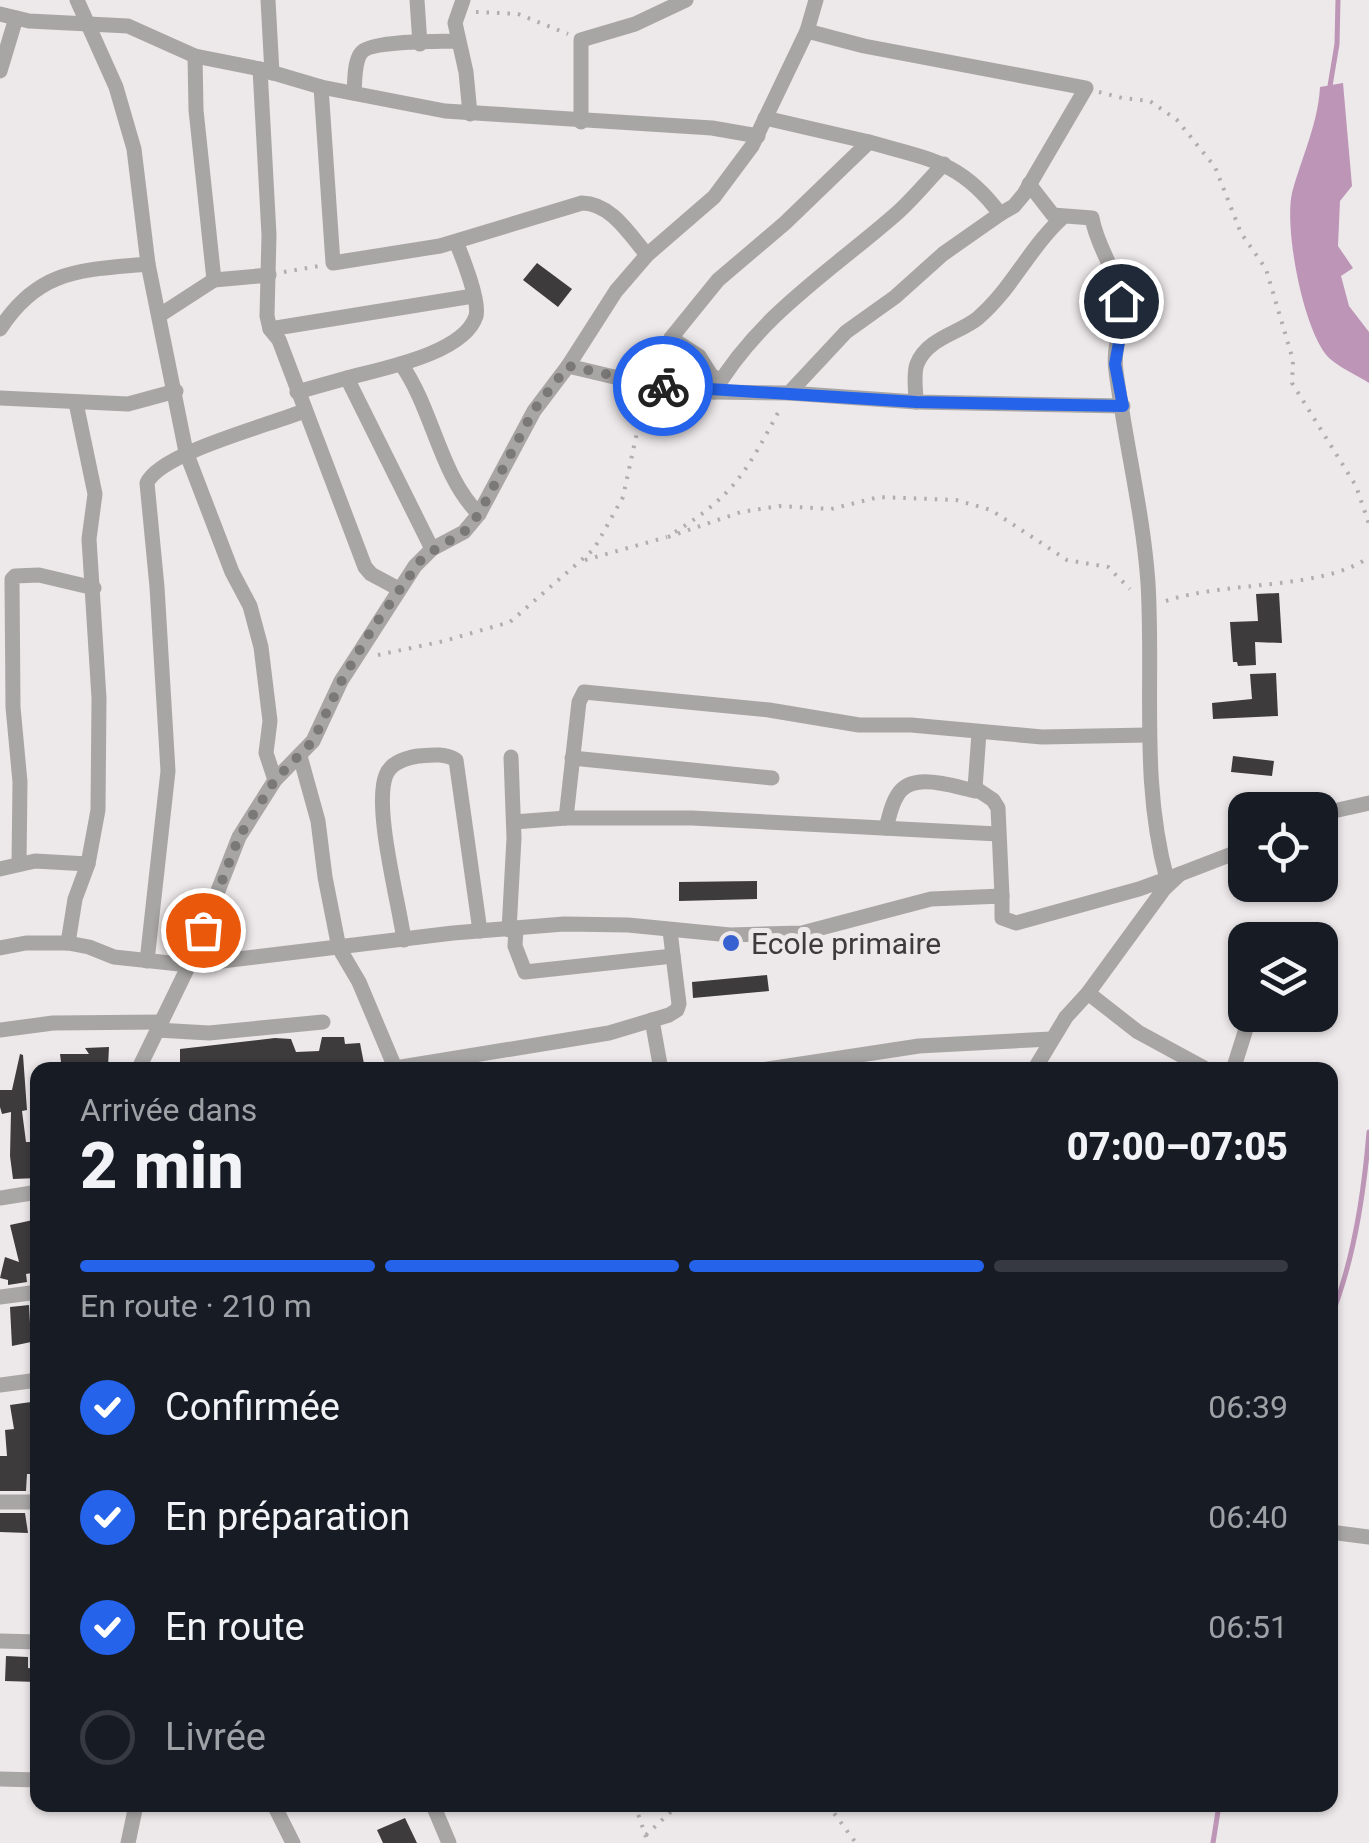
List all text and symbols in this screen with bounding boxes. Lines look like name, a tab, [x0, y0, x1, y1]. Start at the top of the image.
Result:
pin	[1079, 259, 1164, 344]
icon: home	[1094, 274, 1149, 329]
courier	[613, 336, 713, 436]
icon: bike	[636, 359, 691, 414]
map controls	[1228, 792, 1338, 1032]
button: locate	[1228, 792, 1338, 902]
pin	[161, 888, 246, 973]
icon: bag	[176, 903, 231, 958]
button: layers	[1228, 922, 1338, 1032]
place label: Ecole primaire	[751, 926, 941, 961]
marker: Ecole primaire	[720, 932, 742, 954]
text: Arrivée dans	[80, 1091, 257, 1129]
text: 07:00–07:05	[1067, 1125, 1288, 1169]
text: 2 min	[80, 1128, 244, 1204]
text: En route · 210 m	[80, 1287, 312, 1325]
icon: check	[80, 1380, 135, 1435]
text: Confirmée	[165, 1385, 340, 1429]
text: 06:39	[1208, 1388, 1288, 1426]
icon: check	[80, 1490, 135, 1545]
text: En préparation	[165, 1495, 410, 1539]
text: 06:40	[1208, 1498, 1288, 1536]
icon: check	[80, 1600, 135, 1655]
text: En route	[165, 1605, 305, 1649]
text: 06:51	[1208, 1608, 1288, 1646]
text: Livrée	[165, 1715, 266, 1759]

